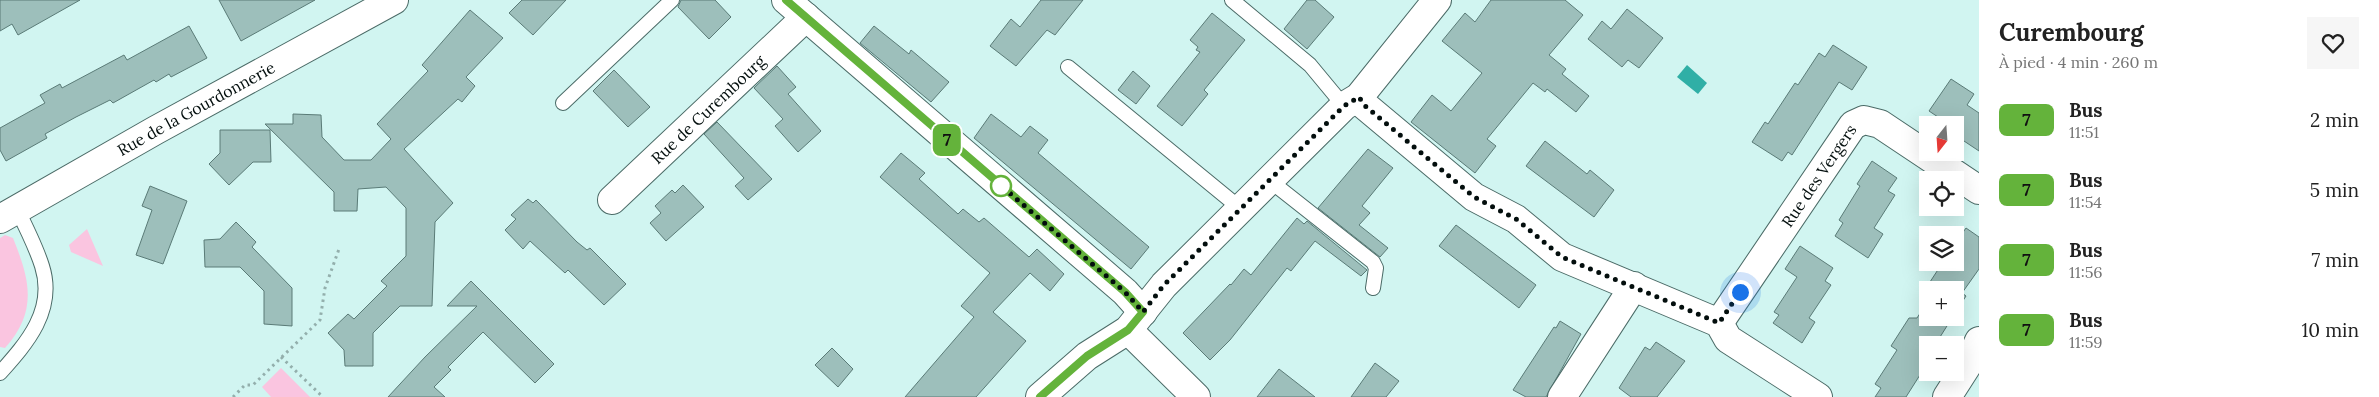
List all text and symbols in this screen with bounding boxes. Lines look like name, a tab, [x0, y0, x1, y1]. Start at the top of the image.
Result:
text: Curembourg	[1999, 17, 2144, 48]
button: heart	[2307, 17, 2359, 69]
street label: Rue de Curembourg	[647, 50, 770, 168]
text: À pied · 4 min · 260 m	[1999, 52, 2158, 72]
street label: Rue de la Gourdonnerie	[114, 57, 279, 160]
text: Bus	[2069, 98, 2102, 122]
text: 7	[2022, 108, 2031, 131]
text: 2 min	[2310, 108, 2359, 132]
north arrow	[1919, 116, 1964, 161]
map controls	[1919, 116, 1964, 381]
street label: Rue des Vergers	[1777, 120, 1861, 231]
text: 11:51	[2069, 122, 2099, 142]
line badge: 7	[931, 124, 963, 156]
text: 7	[943, 128, 951, 151]
text: Bus	[2069, 168, 2102, 192]
button: locate	[1919, 171, 1964, 216]
unlabelled marker	[990, 175, 1012, 197]
text: 7	[2022, 178, 2031, 201]
text: 5 min	[2310, 178, 2359, 202]
text: 11:54	[2069, 192, 2102, 212]
button: layers	[1919, 226, 1964, 271]
text: Bus	[2069, 238, 2102, 262]
text: 7	[2022, 248, 2031, 271]
text: 7 min	[2311, 248, 2359, 272]
text: 11:56	[2069, 262, 2103, 282]
your location	[1728, 280, 1753, 305]
button: +	[1919, 281, 1964, 326]
text: Bus	[2069, 308, 2102, 332]
text: 7	[2022, 318, 2031, 341]
text: 10 min	[2301, 318, 2359, 342]
text: 11:59	[2069, 332, 2103, 352]
button: −	[1919, 336, 1964, 381]

